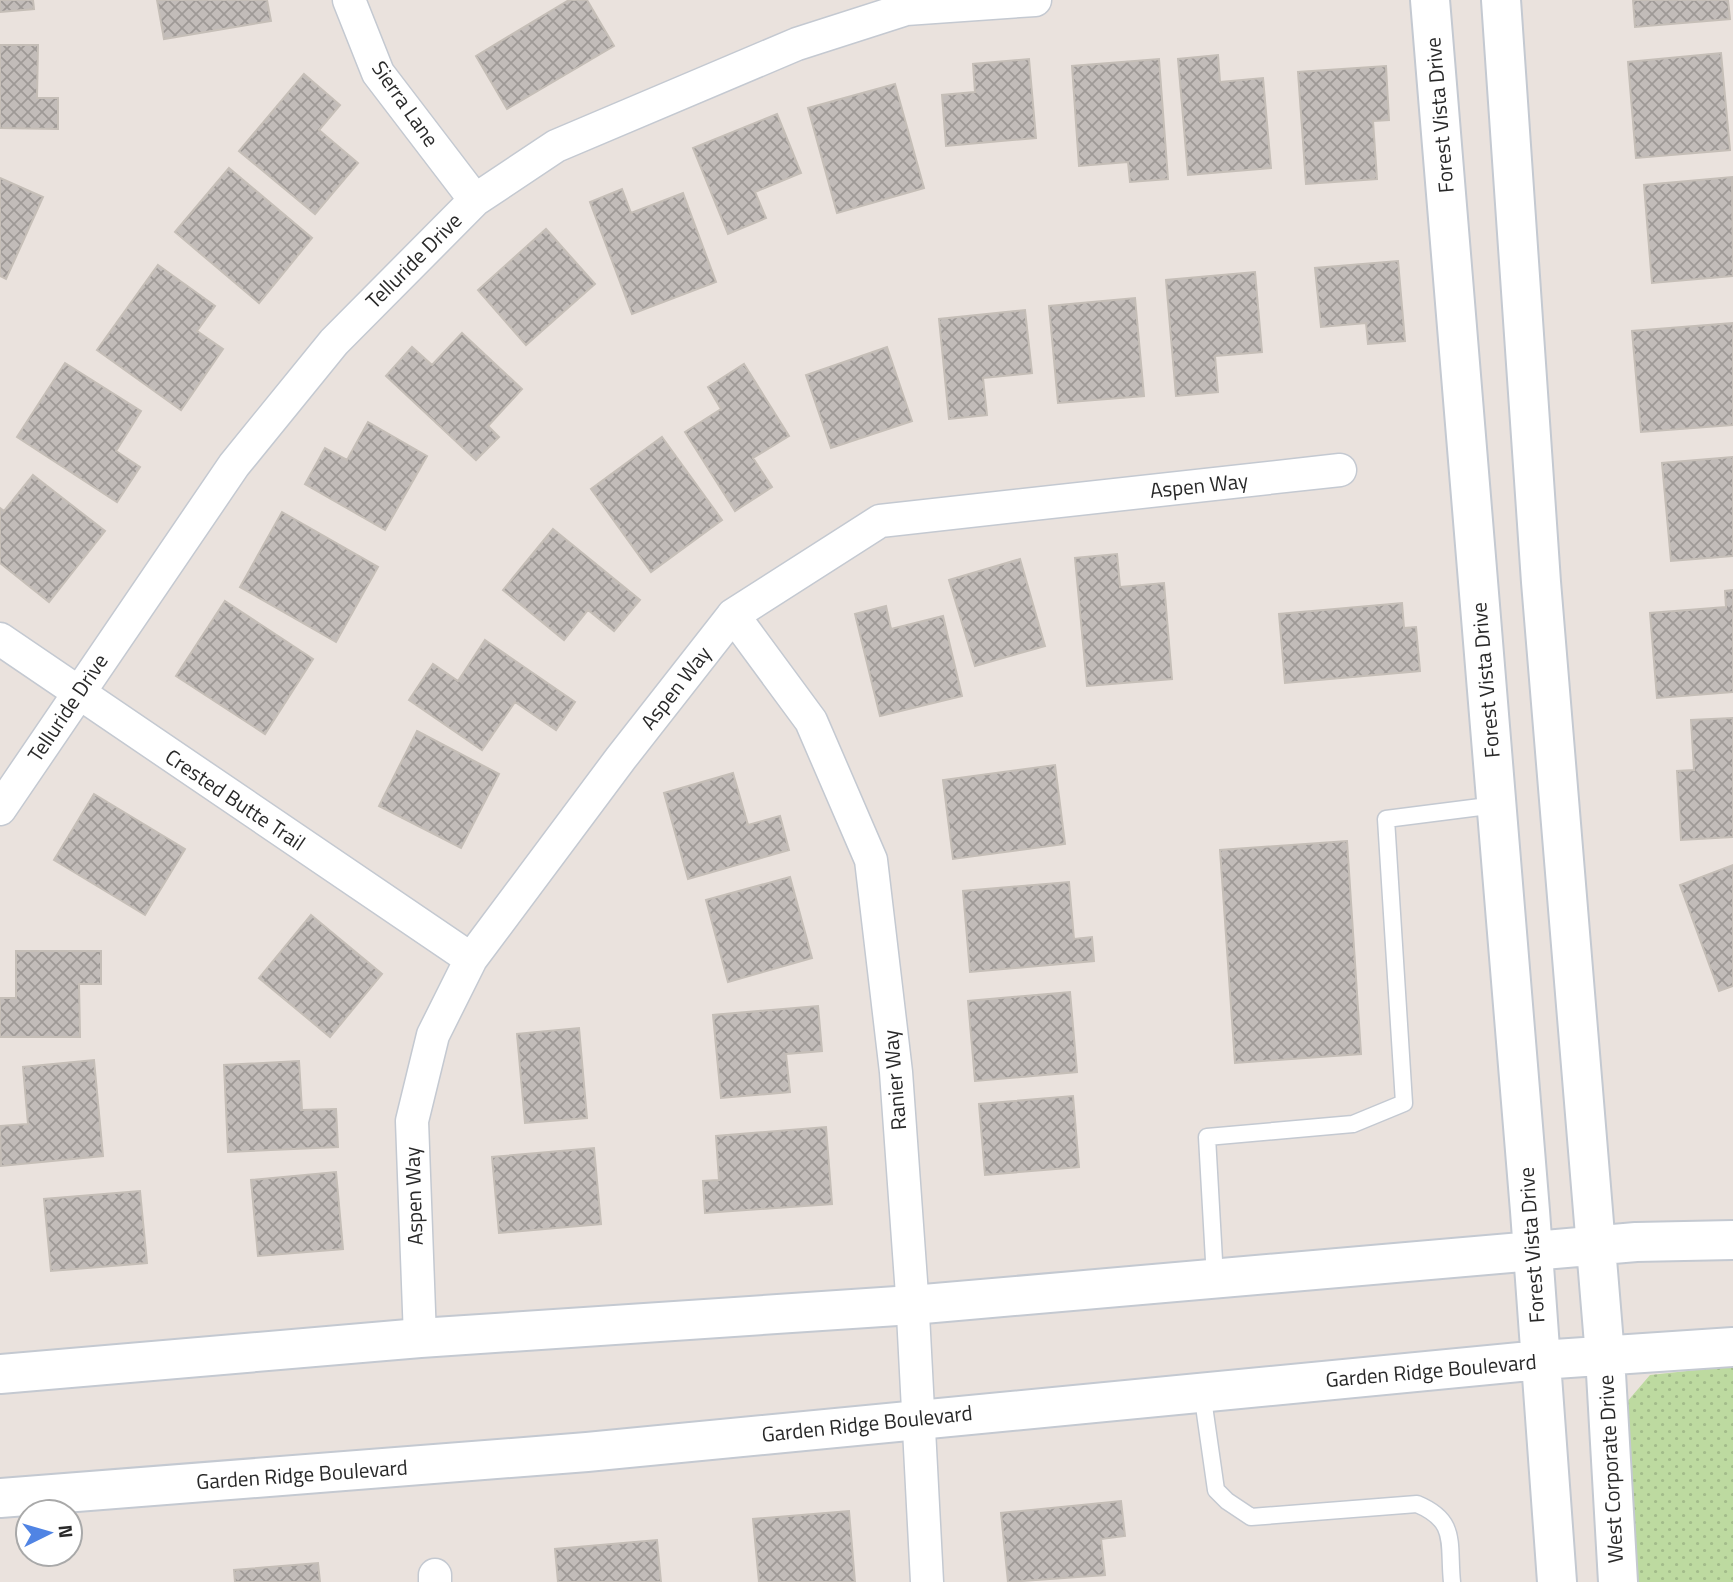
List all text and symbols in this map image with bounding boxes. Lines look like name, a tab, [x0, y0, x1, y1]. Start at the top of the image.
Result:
street label: Forest Vista Drive	[1416, 36, 1462, 194]
street label: Sierra Lane	[364, 54, 447, 153]
street label: Telluride Drive	[358, 205, 469, 316]
street label: Aspen Way	[1148, 464, 1250, 506]
street label: Forest Vista Drive	[1462, 601, 1508, 759]
street label: Aspen Way	[632, 639, 718, 736]
street label: Telluride Drive	[19, 647, 115, 768]
street label: Crested Butte Trail	[159, 740, 312, 858]
street label: Ranier Way	[874, 1029, 914, 1132]
street label: Aspen Way	[395, 1146, 431, 1246]
street label: Forest Vista Drive	[1510, 1166, 1552, 1324]
street label: Garden Ridge Boulevard	[1324, 1345, 1538, 1395]
street label: West Corporate Drive	[1589, 1374, 1631, 1564]
street label: Garden Ridge Boulevard	[760, 1396, 974, 1450]
street label: Garden Ridge Boulevard	[195, 1451, 409, 1497]
north arrow	[14, 1498, 84, 1568]
text: N	[51, 1524, 81, 1539]

